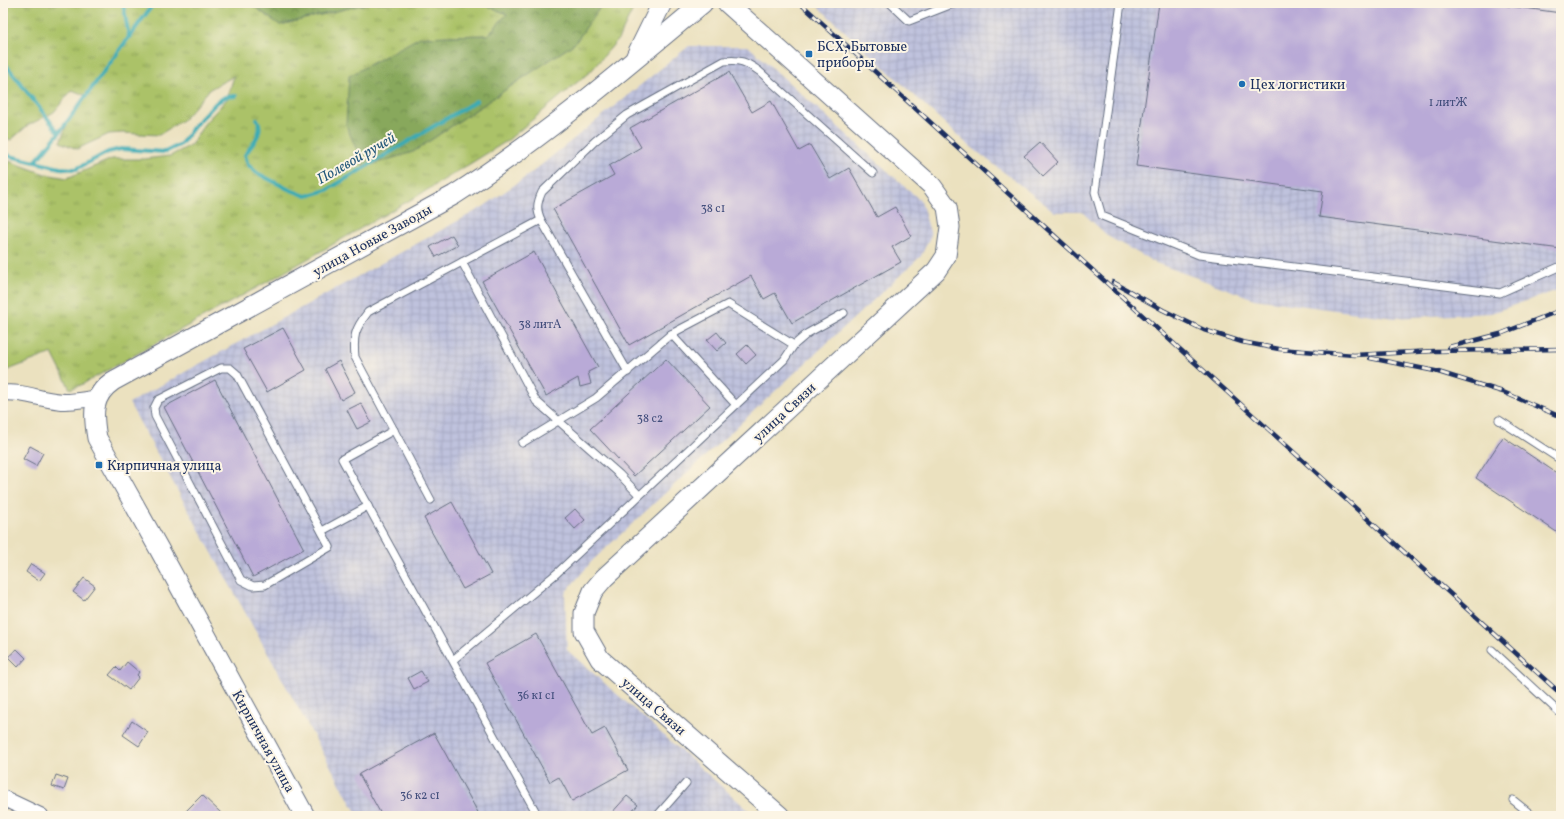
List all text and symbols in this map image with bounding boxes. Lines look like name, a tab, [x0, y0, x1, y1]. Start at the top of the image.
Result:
place label: БСХ, Бытовые приборы	[817, 38, 907, 73]
marker: БСХ, Бытовые приборы	[804, 49, 814, 59]
place label: Цех логистики	[1250, 76, 1346, 95]
marker: Цех логистики	[1237, 79, 1247, 89]
house number: 1 литЖ	[1429, 95, 1468, 111]
water label: Полевой ручей	[313, 128, 400, 190]
street label: улица Новые Заводы	[310, 201, 436, 282]
house number: 38 с1	[701, 201, 725, 217]
house number: 38 литА	[519, 317, 562, 333]
street label: улица Связи	[749, 379, 821, 447]
house number: 38 с2	[637, 411, 663, 427]
place label: Кирпичная улица	[107, 457, 221, 476]
marker: Кирпичная улица	[94, 460, 104, 470]
street label: улица Связи	[617, 674, 690, 741]
street label: Кирпичная улица	[227, 687, 299, 796]
house number: 36 к1 с1	[517, 688, 555, 704]
house number: 36 к2 с1	[400, 788, 440, 804]

